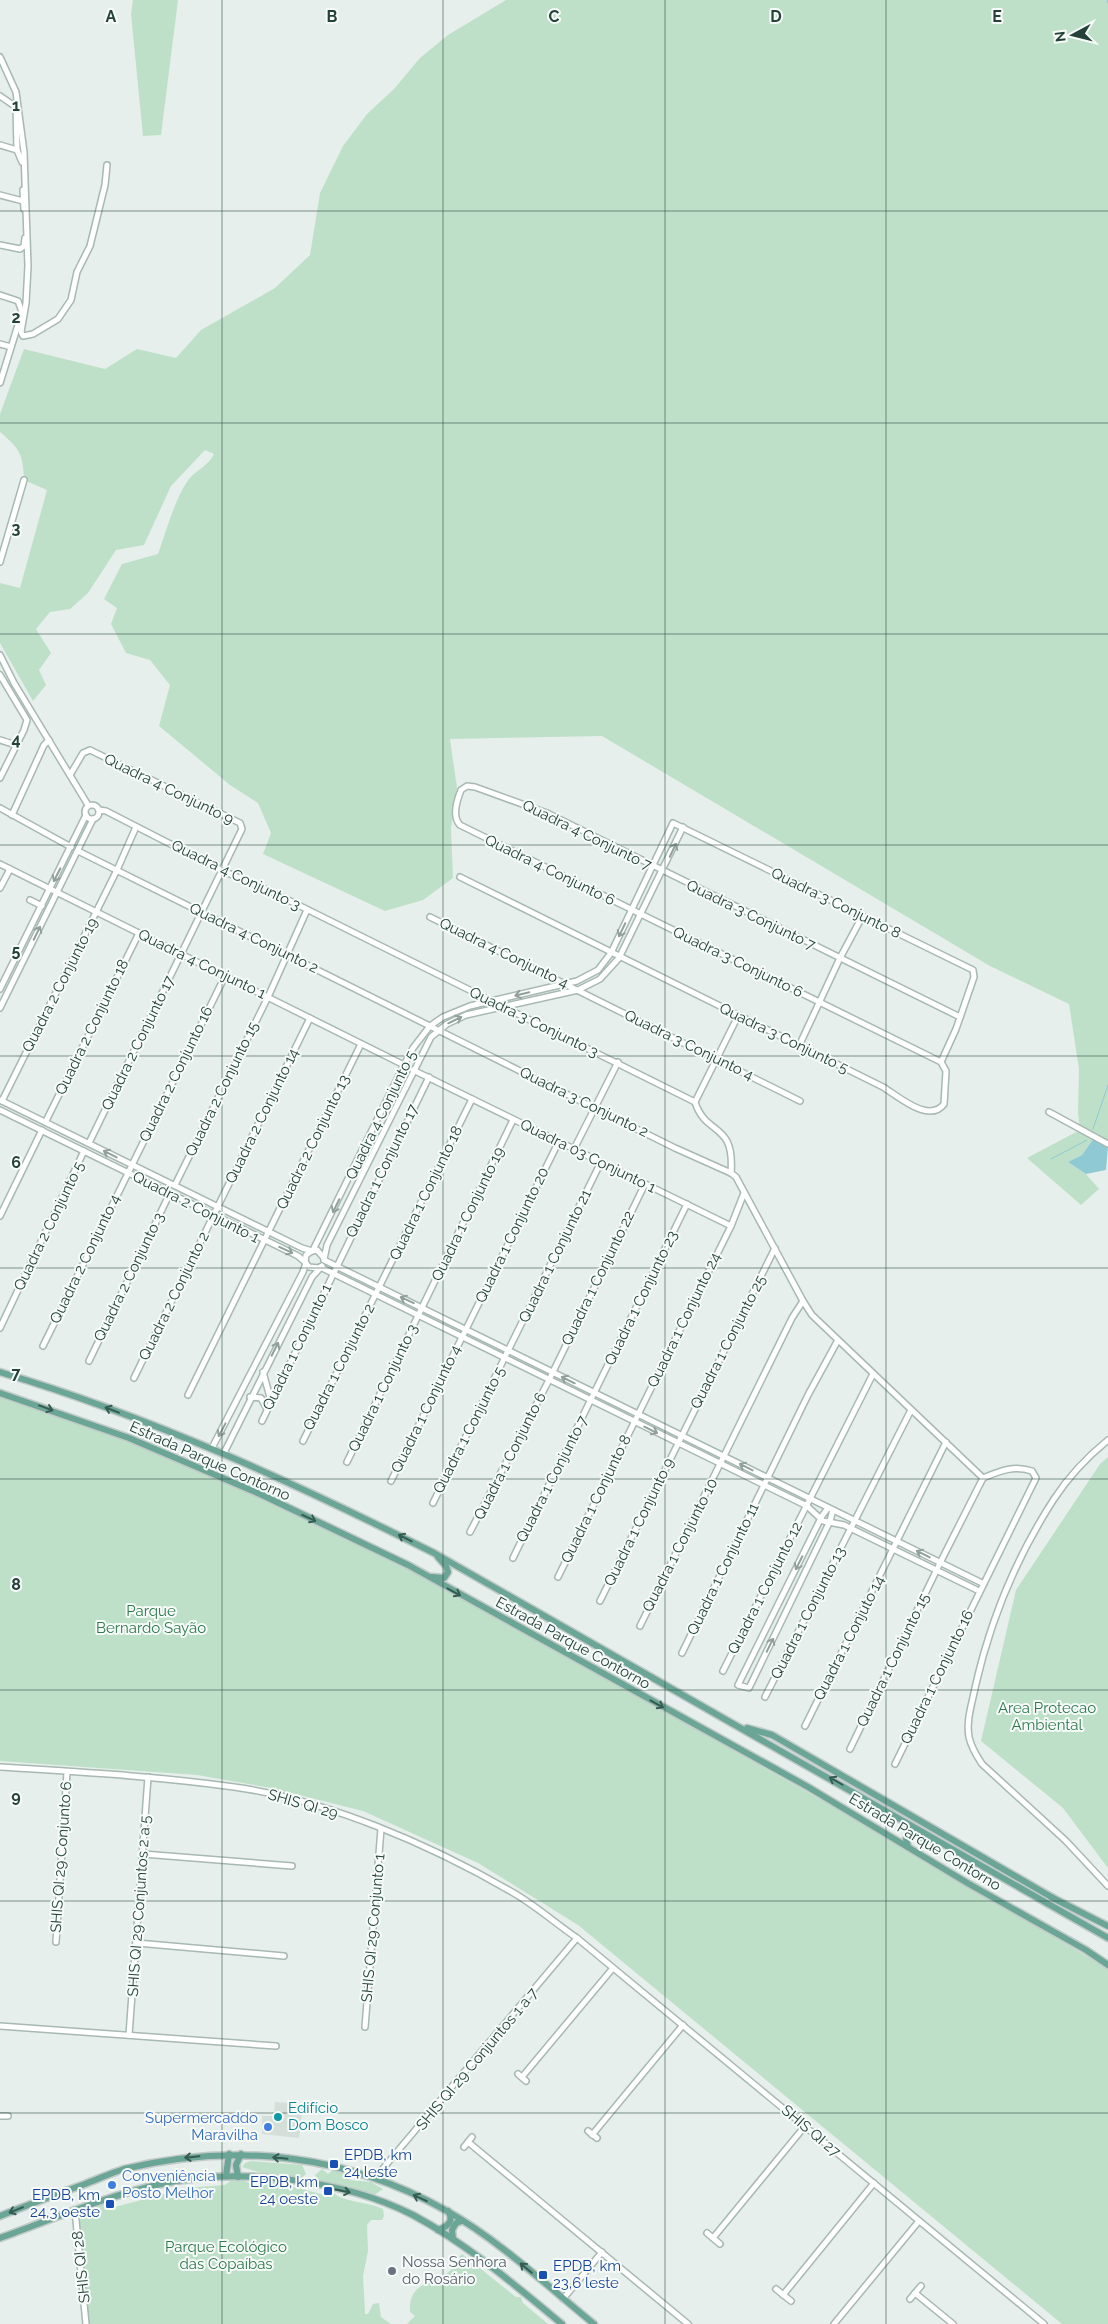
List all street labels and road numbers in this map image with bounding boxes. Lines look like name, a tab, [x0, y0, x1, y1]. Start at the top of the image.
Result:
street label: Quadra 4 Conjunto 9	[101, 750, 237, 828]
street label: Quadra 4 Conjunto 7	[519, 796, 655, 874]
street label: Quadra 4 Conjunto 6	[482, 831, 618, 909]
street label: Quadra 4 Conjunto 3	[168, 836, 304, 914]
street label: Quadra 3 Conjunto 8	[768, 864, 904, 942]
street label: Quadra 3 Conjunto 7	[684, 876, 818, 954]
street label: Quadra 4 Conjunto 2	[187, 899, 322, 977]
street label: Quadra 4 Conjunto 4	[436, 914, 572, 992]
street label: Quadra 2 Conjunto 19	[18, 915, 102, 1055]
street label: Quadra 3 Conjunto 6	[670, 923, 806, 1001]
street label: Quadra 4 Conjunto 1	[135, 925, 269, 1003]
street label: Quadra 2 Conjunto 18	[51, 956, 133, 1098]
street label: Quadra 2 Conjunto 17	[98, 973, 178, 1113]
street label: Quadra 3 Conjunto 3	[467, 983, 601, 1061]
street label: Quadra 3 Conjunto 5	[716, 999, 852, 1077]
street label: Quadra 2 Conjunto 16	[135, 1003, 217, 1145]
street label: Quadra 3 Conjunto 4	[621, 1006, 757, 1084]
street label: Quadra 2 Conjunto 15	[182, 1019, 262, 1159]
street label: Quadra 2 Conjunto 14	[222, 1046, 302, 1186]
street label: Quadra 4 Conjunto 5	[342, 1047, 420, 1183]
street label: Quadra 3 Conjunto 2	[517, 1063, 652, 1141]
street label: Quadra 2 Conjunto 13	[273, 1072, 353, 1212]
street label: Quadra 1 Conjunto 17	[342, 1101, 422, 1241]
street label: Quadra 03 Conjunto 1	[517, 1115, 659, 1197]
street label: Quadra 1 Conjunto 18	[386, 1123, 466, 1263]
street label: Quadra 1 Conjunto 19	[428, 1144, 508, 1284]
street label: Quadra 2 Conjunto 5	[10, 1159, 88, 1293]
street label: Quadra 1 Conjunto 20	[471, 1164, 553, 1306]
street label: Quadra 2 Conjunto 1	[130, 1167, 263, 1247]
street label: Quadra 1 Conjunto 21	[515, 1186, 595, 1326]
street label: Quadra 2 Conjunto 4	[46, 1192, 124, 1326]
street label: Quadra 1 Conjunto 22	[558, 1208, 638, 1348]
street label: Quadra 2 Conjunto 3	[90, 1210, 168, 1344]
street label: Quadra 1 Conjunto 23	[601, 1228, 681, 1368]
street label: Quadra 2 Conjunto 2	[135, 1229, 213, 1363]
street label: Quadra 1 Conjunto 24	[644, 1250, 724, 1390]
street label: Quadra 1 Conjunto 25	[686, 1272, 770, 1412]
street label: Quadra 1 Conjunto 1	[259, 1280, 336, 1413]
street label: Quadra 1 Conjunto 2	[299, 1301, 379, 1433]
street label: Quadra 1 Conjunto 3	[344, 1321, 422, 1455]
street label: Quadra 1 Conjunto 4	[387, 1342, 465, 1476]
street label: Quadra 1 Conjunto 5	[429, 1364, 509, 1496]
street label: Quadra 1 Conjunto 6	[470, 1389, 550, 1523]
street label: Quadra 1 Conjunto 7	[512, 1413, 592, 1545]
street label: Estrada Parque Contorno	[127, 1417, 293, 1505]
street label: Quadra 1 Conjunto 8	[557, 1432, 635, 1566]
street label: Quadra 1 Conjunto 9	[600, 1455, 678, 1589]
street label: Quadra 1 Conjunto 10	[639, 1475, 721, 1615]
street label: Quadra 1 Conjunto 11	[683, 1500, 763, 1638]
street label: Quadra 1 Conjunto 12	[724, 1519, 806, 1657]
street label: Quadra 1 Conjunto 13	[767, 1544, 849, 1682]
street label: Quadra 1 Conjuto 14	[810, 1573, 888, 1703]
street label: Quadra 1 Conjunto 15	[853, 1590, 933, 1730]
street label: Estrada Parque Contorno	[493, 1593, 654, 1693]
street label: Quadra 1 Conjunto 16	[897, 1607, 977, 1747]
street label: SHIS QI 29 Conjunto 6	[47, 1781, 75, 1933]
street label: SHIS QI 29	[266, 1785, 340, 1823]
street label: Estrada Parque Contorno	[846, 1789, 1004, 1895]
street label: SHIS QI 29 Conjuntos 2 a 5	[124, 1815, 154, 1997]
street label: SHIS QI 29 Conjunto 1	[358, 1852, 389, 2003]
street label: SHIS QI 29 Conjuntos 1 a 7	[412, 1984, 542, 2134]
street label: SHIS QI 27	[778, 2101, 844, 2161]
street label: SHIS QI 28	[68, 2230, 94, 2304]

